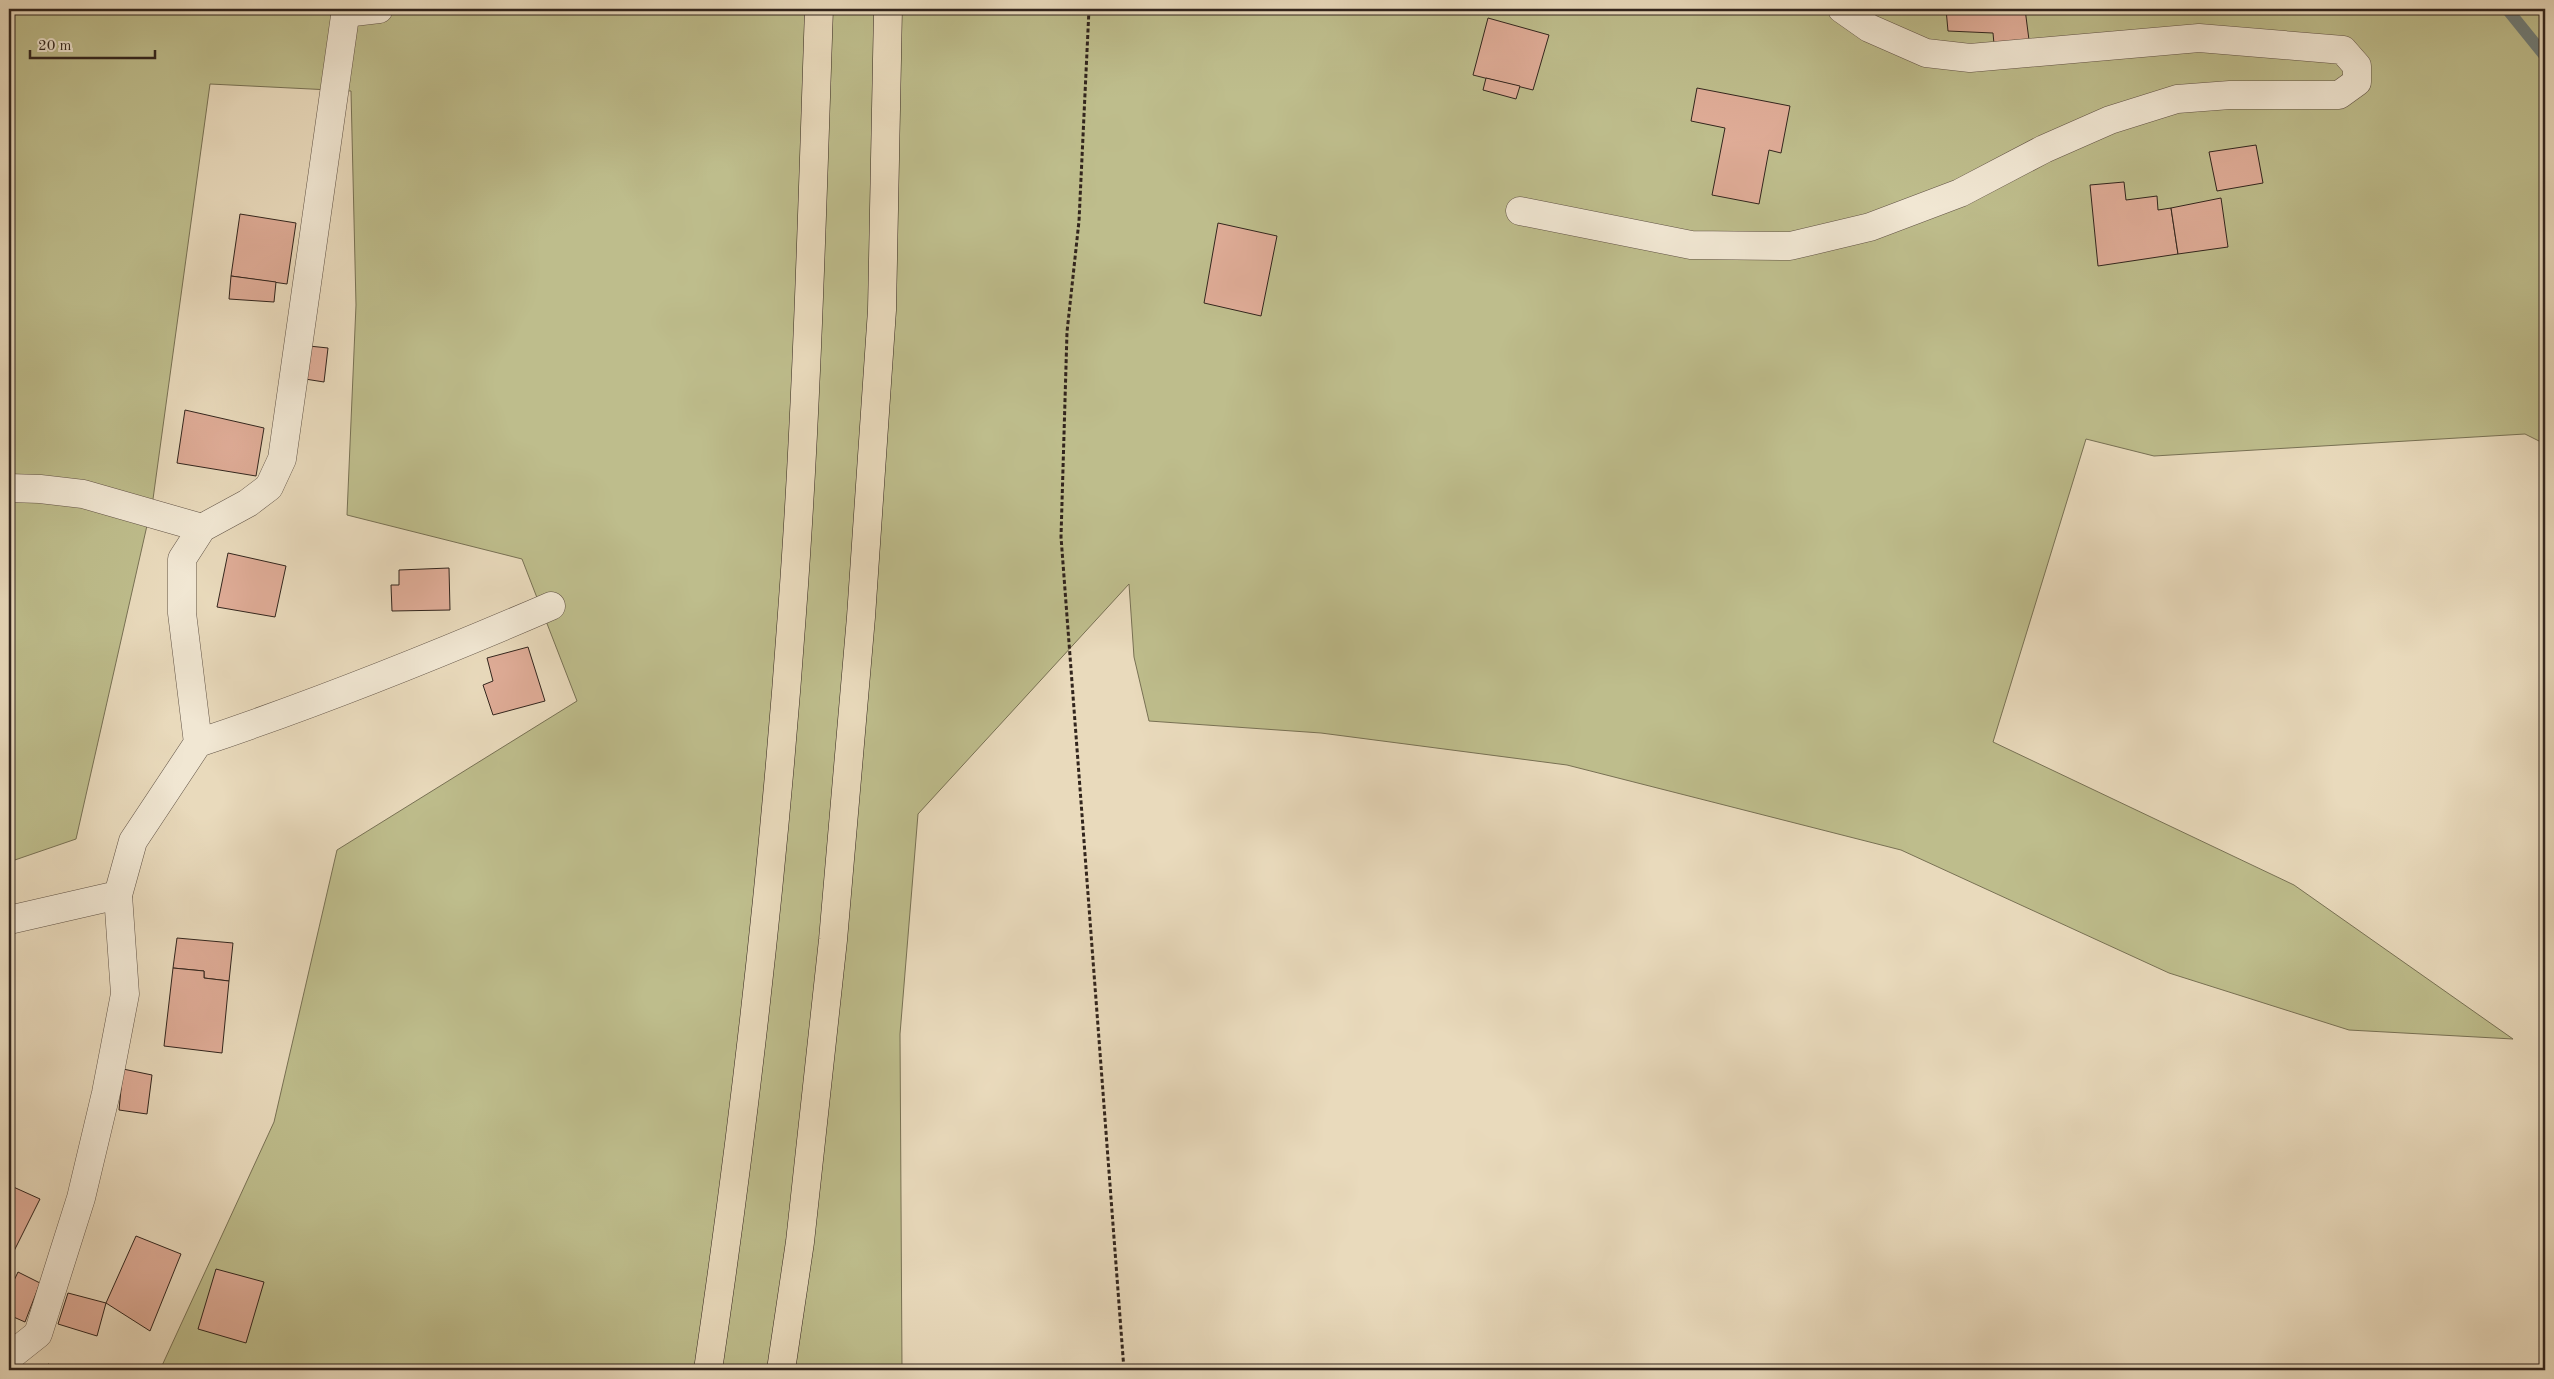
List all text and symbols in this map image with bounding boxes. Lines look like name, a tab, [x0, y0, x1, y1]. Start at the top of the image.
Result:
scale bar	[30, 28, 155, 60]
text: 20 m	[38, 39, 72, 54]

